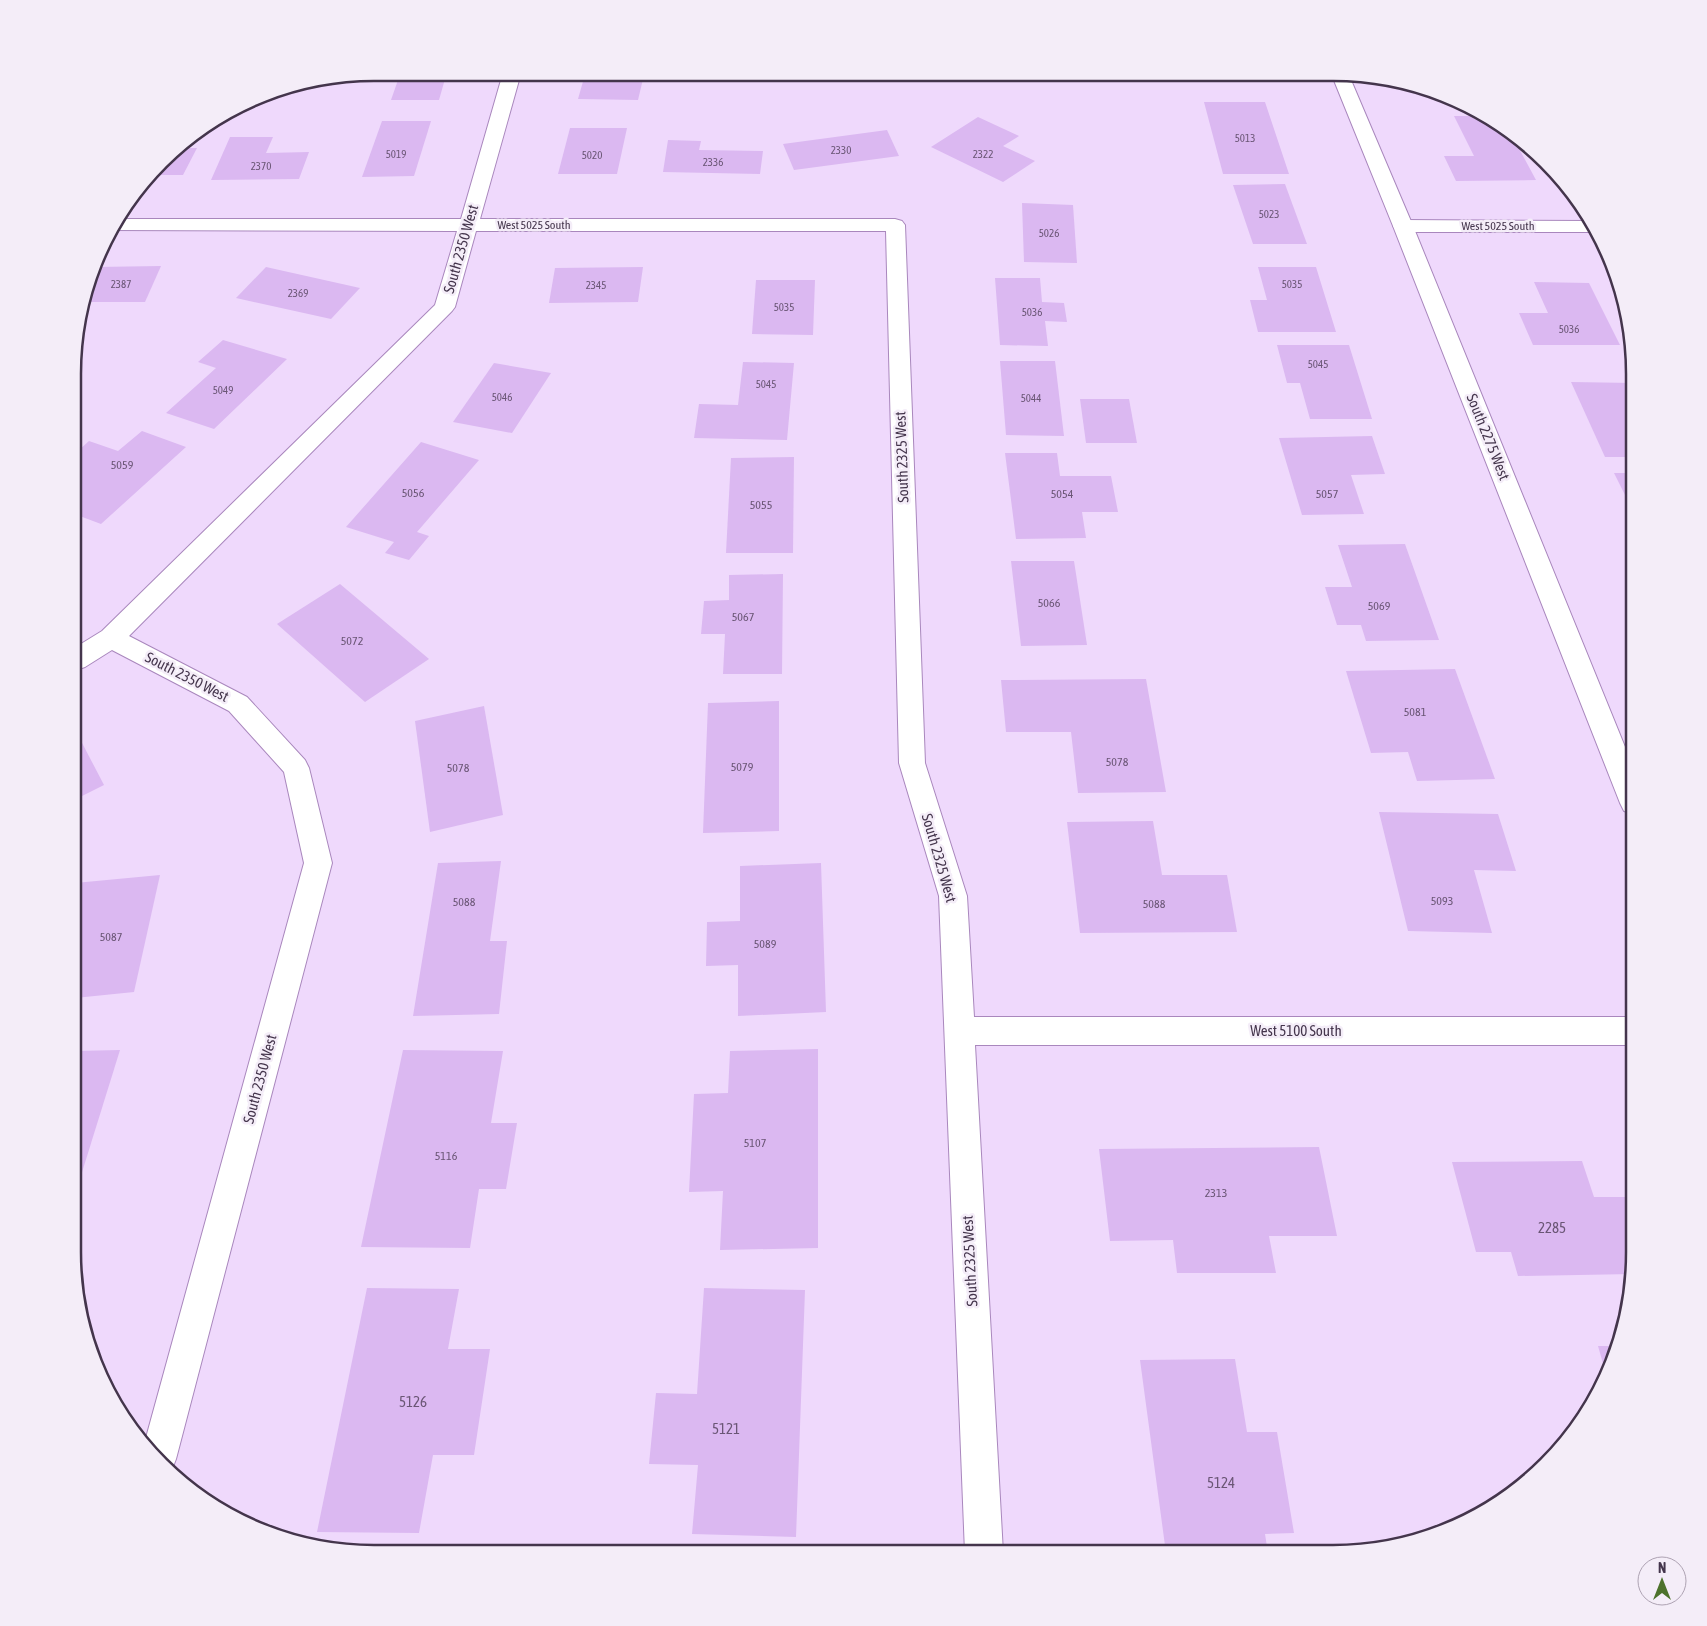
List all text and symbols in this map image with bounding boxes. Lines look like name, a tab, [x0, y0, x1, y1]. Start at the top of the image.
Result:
house number: 5013	[1235, 132, 1255, 144]
house number: 2330	[831, 144, 851, 156]
house number: 5019	[386, 148, 406, 160]
house number: 2322	[973, 148, 993, 160]
house number: 5020	[582, 149, 602, 161]
house number: 2336	[703, 156, 723, 168]
house number: 2370	[251, 160, 271, 172]
street label: South 2350 West	[440, 203, 481, 295]
house number: 5023	[1259, 208, 1279, 220]
street label: West 5025 South	[497, 218, 571, 232]
street label: West 5025 South	[1461, 219, 1535, 233]
house number: 5026	[1039, 227, 1059, 239]
house number: 2387	[111, 278, 131, 290]
house number: 5035	[1282, 278, 1302, 290]
house number: 2345	[586, 279, 606, 291]
house number: 2369	[288, 287, 308, 299]
house number: 5035	[774, 301, 794, 313]
house number: 5036	[1022, 306, 1042, 318]
house number: 5036	[1559, 323, 1579, 335]
house number: 5045	[1308, 358, 1328, 370]
house number: 5045	[756, 378, 776, 390]
house number: 5049	[213, 384, 233, 396]
house number: 5046	[492, 391, 512, 403]
street label: South 2275 West	[1463, 391, 1513, 482]
house number: 5044	[1021, 392, 1041, 404]
street label: South 2325 West	[891, 411, 912, 503]
house number: 5059	[111, 458, 134, 472]
house number: 5056	[402, 486, 425, 500]
house number: 5054	[1051, 487, 1074, 501]
house number: 5057	[1316, 487, 1339, 501]
house number: 5055	[750, 498, 772, 512]
house number: 5066	[1038, 596, 1061, 610]
house number: 5069	[1368, 599, 1391, 613]
house number: 5067	[732, 610, 755, 624]
house number: 5072	[341, 634, 363, 648]
street label: South 2350 West	[143, 648, 232, 705]
house number: 5081	[1404, 705, 1427, 719]
house number: 5078	[1106, 755, 1129, 769]
house number: 5079	[731, 760, 754, 774]
house number: 5078	[447, 761, 470, 775]
street label: South 2325 West	[919, 812, 960, 904]
house number: 5093	[1431, 894, 1453, 908]
house number: 5088	[453, 895, 476, 909]
house number: 5088	[1143, 897, 1166, 911]
house number: 5087	[100, 930, 123, 944]
house number: 5089	[754, 937, 777, 951]
street label: West 5100 South	[1250, 1022, 1342, 1039]
street label: South 2350 West	[239, 1033, 280, 1125]
house number: 5107	[744, 1136, 767, 1150]
house number: 5116	[435, 1149, 458, 1163]
house number: 2313	[1205, 1186, 1227, 1200]
street label: South 2325 West	[959, 1215, 980, 1307]
house number: 2285	[1538, 1219, 1566, 1236]
house number: 5126	[399, 1393, 427, 1410]
house number: 5121	[712, 1420, 740, 1437]
house number: 5124	[1207, 1474, 1235, 1491]
north arrow	[1637, 1556, 1687, 1606]
text: N	[1658, 1560, 1666, 1576]

